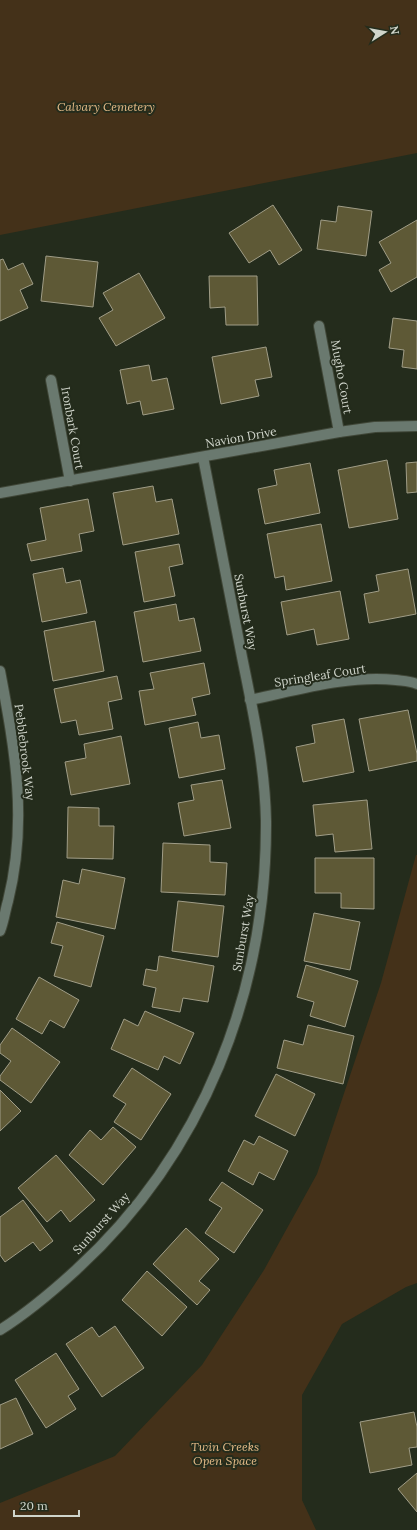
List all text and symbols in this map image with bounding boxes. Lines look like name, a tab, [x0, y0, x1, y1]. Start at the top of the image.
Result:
north arrow	[365, 12, 405, 52]
text: N	[387, 25, 403, 36]
park label: Calvary Cemetery	[57, 99, 155, 114]
street label: Mugho Court	[328, 339, 356, 416]
street label: Ironbark Court	[58, 385, 88, 471]
street label: Navion Drive	[204, 423, 278, 451]
street label: Sunburst Way	[231, 572, 261, 652]
street label: Springleaf Court	[273, 660, 367, 690]
street label: Pebblebrook Way	[12, 703, 38, 802]
street label: Sunburst Way	[229, 893, 257, 973]
street label: Sunburst Way	[69, 1189, 133, 1257]
park label: Twin Creeks Open Space	[191, 1439, 259, 1468]
scale bar	[14, 1492, 79, 1518]
text: 20 m	[20, 1498, 48, 1513]

